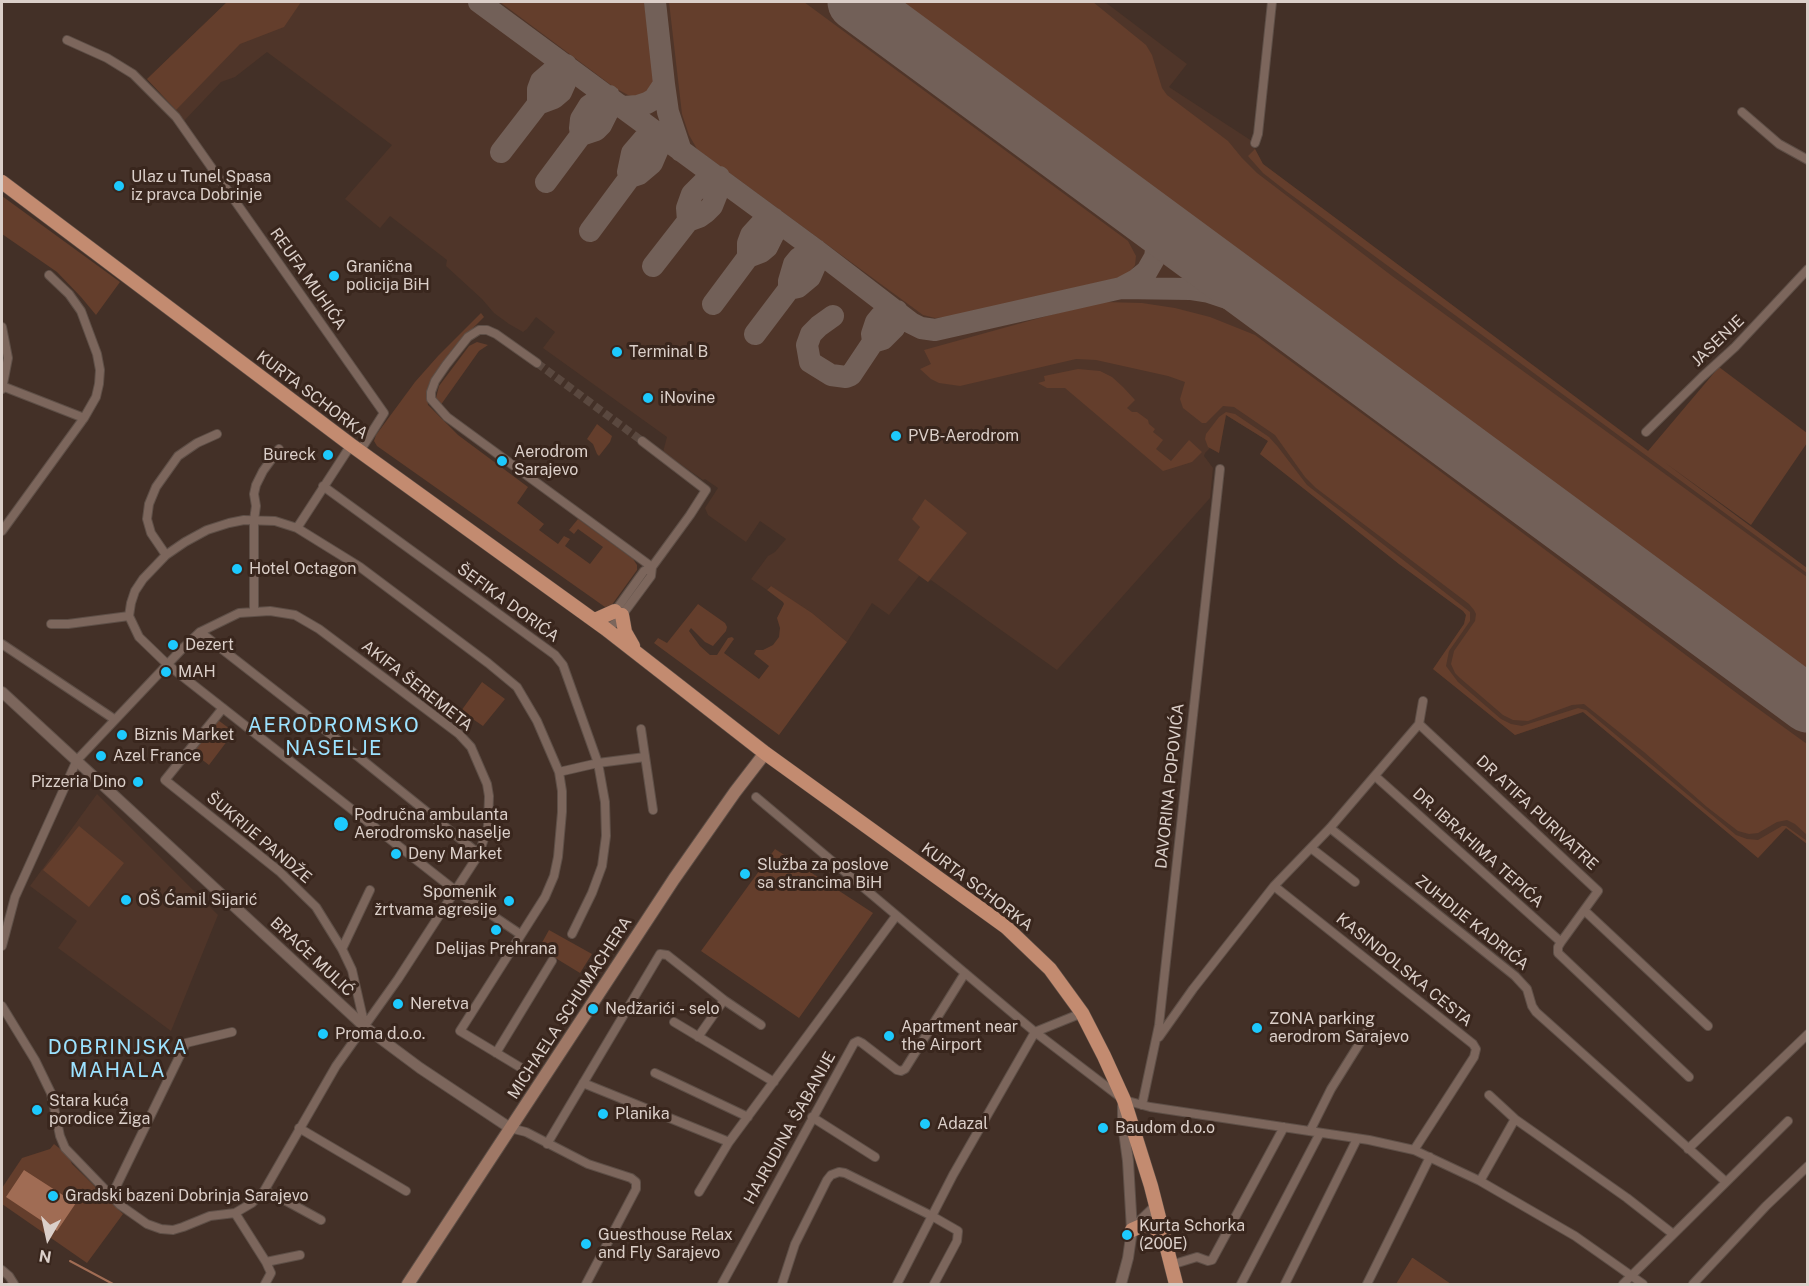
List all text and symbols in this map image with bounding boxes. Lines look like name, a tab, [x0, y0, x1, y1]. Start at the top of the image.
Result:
place label: Ulaz u Tunel Spasa iz pravca Dobrinje	[131, 167, 271, 205]
marker: Ulaz u Tunel Spasa iz pravca Dobrinje	[112, 179, 126, 193]
street label: REUFA MUHIĆA	[266, 224, 350, 334]
place label: Granična policija BiH	[346, 257, 430, 295]
marker: Granična policija BiH	[327, 269, 341, 283]
street label: JASENJE	[1688, 311, 1748, 371]
place label: Terminal B	[629, 342, 708, 362]
marker: Terminal B	[610, 345, 624, 359]
street label: KURTA SCHORKA	[252, 347, 372, 443]
place label: iNovine	[660, 388, 715, 408]
marker: iNovine	[641, 391, 655, 405]
place label: PVB-Aerodrom	[908, 426, 1019, 446]
marker: PVB-Aerodrom	[889, 429, 903, 443]
place label: Aerodrom Sarajevo	[514, 442, 588, 480]
place label: Bureck	[263, 445, 316, 465]
marker: Bureck	[321, 448, 335, 462]
marker: Aerodrom Sarajevo	[495, 454, 509, 468]
place label: Hotel Octagon	[249, 559, 357, 579]
street label: ŠEFIKA DORIĆA	[453, 560, 563, 646]
marker: Hotel Octagon	[230, 562, 244, 576]
place label: Dezert	[185, 635, 234, 655]
street label: AKIFA ŠEREMETA	[358, 637, 476, 735]
marker: Dezert	[166, 638, 180, 652]
place label: MAH	[178, 662, 216, 682]
marker: MAH	[159, 665, 173, 679]
street label: DAVORINA POPOVIĆA	[1152, 702, 1188, 870]
district label: AERODROMSKO NASELJE	[248, 714, 420, 761]
place label: Biznis Market	[134, 725, 234, 745]
marker: Biznis Market	[115, 728, 129, 742]
place label: Azel France	[113, 746, 201, 766]
marker: Azel France	[94, 749, 108, 763]
street label: DR ATIFA PURIVATRE	[1472, 752, 1602, 874]
place label: Pizzeria Dino	[31, 772, 126, 792]
marker: Pizzeria Dino	[131, 775, 145, 789]
street label: DR. IBRAHIMA TEPIĆA	[1409, 784, 1547, 912]
street label: ŠUKRIJE PANDŽE	[202, 788, 316, 888]
place label: Područna ambulanta Aerodromsko naselje	[354, 805, 511, 843]
marker: Područna ambulanta Aerodromsko naselje	[332, 815, 350, 833]
street label: KURTA SCHORKA	[917, 839, 1037, 935]
place label: Deny Market	[408, 844, 502, 864]
marker: Deny Market	[389, 847, 403, 861]
place label: Služba za poslove sa strancima BiH	[757, 855, 889, 893]
marker: Služba za poslove sa strancima BiH	[738, 867, 752, 881]
street label: ZUHDIJE KADRIĆA	[1411, 871, 1533, 975]
place label: Spomenik žrtvama agresije	[375, 882, 497, 920]
place label: OŠ Ćamil Sijarić	[138, 890, 257, 910]
marker: OŠ Ćamil Sijarić	[119, 893, 133, 907]
marker: Spomenik žrtvama agresije	[502, 894, 516, 908]
street label: KASINDOLSKA CESTA	[1332, 909, 1476, 1031]
street label: BRAĆE MULIĆ	[266, 913, 358, 1001]
street label: MICHAELA SCHUMACHERA	[504, 913, 636, 1103]
marker: Delijas Prehrana	[489, 923, 503, 937]
place label: Delijas Prehrana	[435, 939, 557, 959]
place label: Neretva	[410, 994, 469, 1014]
marker: Neretva	[391, 997, 405, 1011]
place label: Nedžarići - selo	[605, 999, 720, 1019]
marker: Nedžarići - selo	[586, 1002, 600, 1016]
place label: ZONA parking aerodrom Sarajevo	[1269, 1009, 1409, 1047]
place label: Apartment near the Airport	[901, 1017, 1018, 1055]
marker: ZONA parking aerodrom Sarajevo	[1250, 1021, 1264, 1035]
place label: Proma d.o.o.	[335, 1024, 425, 1044]
marker: Proma d.o.o.	[316, 1027, 330, 1041]
marker: Apartment near the Airport	[882, 1029, 896, 1043]
district label: DOBRINJSKA MAHALA	[48, 1036, 188, 1083]
street label: HAJRUDINA ŠABANIJE	[740, 1048, 840, 1208]
place label: Stara kuća porodice Žiga	[49, 1091, 150, 1129]
marker: Stara kuća porodice Žiga	[30, 1103, 44, 1117]
place label: Planika	[615, 1104, 670, 1124]
marker: Planika	[596, 1107, 610, 1121]
place label: Adazal	[937, 1114, 988, 1134]
marker: Adazal	[918, 1117, 932, 1131]
place label: Baudom d.o.o	[1115, 1118, 1215, 1138]
marker: Baudom d.o.o	[1096, 1121, 1110, 1135]
place label: Gradski bazeni Dobrinja Sarajevo	[65, 1186, 309, 1206]
marker: Gradski bazeni Dobrinja Sarajevo	[46, 1189, 60, 1203]
north arrow	[18, 1208, 78, 1268]
place label: Kurta Schorka (200E)	[1139, 1216, 1245, 1254]
place label: Guesthouse Relax and Fly Sarajevo	[598, 1225, 733, 1263]
marker: Kurta Schorka (200E)	[1120, 1228, 1134, 1242]
marker: Guesthouse Relax and Fly Sarajevo	[579, 1237, 593, 1251]
text: N	[37, 1246, 53, 1267]

